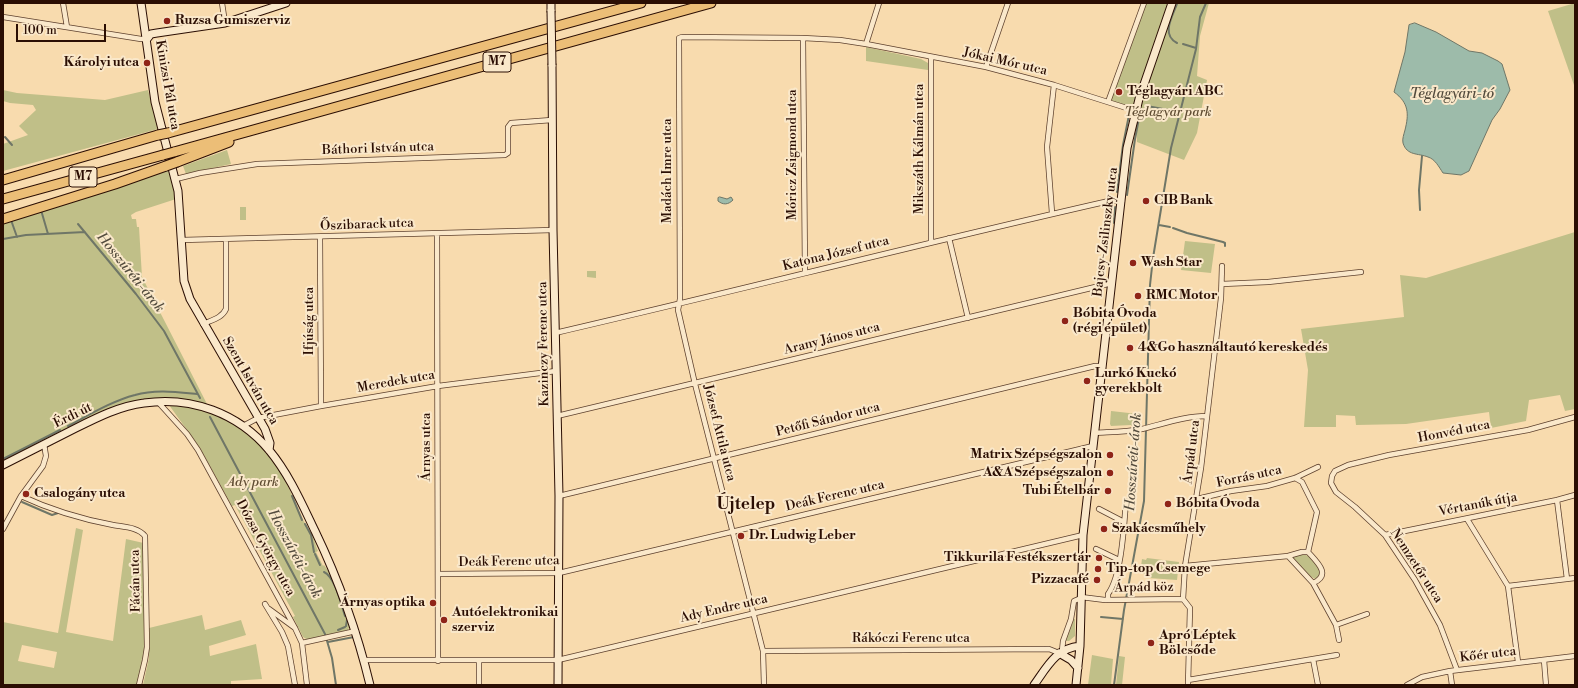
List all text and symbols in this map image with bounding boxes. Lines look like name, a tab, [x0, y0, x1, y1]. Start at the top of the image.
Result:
place label: Ruzsa Gumiszerviz	[175, 13, 290, 29]
scale bar	[18, 16, 108, 42]
marker: Ruzsa Gumiszerviz	[162, 16, 172, 26]
text: 100 m	[23, 23, 57, 38]
street label: Kinizsi Pál utca	[151, 39, 183, 131]
street label: Jókai Mór utca	[961, 45, 1049, 79]
road number: M7	[483, 52, 511, 72]
place label: Károlyi utca	[64, 55, 139, 71]
marker: Károlyi utca	[142, 58, 152, 68]
street label: Mikszáth Kálmán utca	[912, 84, 928, 214]
place label: Téglagyári ABC	[1127, 84, 1223, 100]
marker: Téglagyári ABC	[1114, 87, 1124, 97]
water label: Téglagyári-tó	[1410, 87, 1494, 103]
street label: Móricz Zsigmond utca	[785, 89, 801, 221]
park label: Téglagyár park	[1124, 105, 1212, 121]
street label: Madách Imre utca	[660, 119, 676, 223]
street label: Báthori István utca	[322, 139, 434, 159]
street label: Bajcsy-Zsilinszky utca	[1090, 166, 1122, 298]
road number: M7	[69, 167, 97, 187]
place label: CIB Bank	[1154, 193, 1213, 209]
marker: CIB Bank	[1141, 196, 1151, 206]
street label: Őszibarack utca	[320, 216, 414, 234]
water label: Hosszúréti-árok	[93, 230, 167, 316]
street label: Katona József utca	[781, 233, 891, 275]
place label: Wash Star	[1141, 255, 1202, 271]
marker: Wash Star	[1128, 258, 1138, 268]
street label: Kazinczy Ferenc utca	[535, 281, 553, 407]
street label: Ifjúság utca	[302, 287, 318, 355]
place label: RMC Motor	[1146, 288, 1218, 304]
marker: RMC Motor	[1133, 291, 1143, 301]
place label: Bóbita Óvoda (régi épület)	[1073, 306, 1157, 337]
marker: Bóbita Óvoda (régi épület)	[1060, 316, 1070, 326]
street label: Arany János utca	[782, 320, 882, 358]
street label: Szent István utca	[218, 334, 282, 428]
place label: 4&Go használtautó kereskedés	[1138, 340, 1328, 356]
marker: 4&Go használtautó kereskedés	[1125, 343, 1135, 353]
place label: Lurkó Kuckó gyerekbolt	[1095, 366, 1177, 397]
street label: Meredek utca	[356, 367, 436, 397]
marker: Lurkó Kuckó gyerekbolt	[1082, 376, 1092, 386]
street label: József Attila utca	[699, 383, 739, 483]
street label: Érdi út	[51, 400, 95, 432]
street label: Petőfi Sándor utca	[774, 400, 882, 440]
water label: Hosszúréti-árok	[1122, 412, 1146, 512]
street label: Árnyas utca	[419, 413, 435, 481]
street label: Honvéd utca	[1417, 417, 1491, 447]
street label: Árpád utca	[1180, 419, 1204, 485]
place label: Matrix Szépségszalon	[970, 447, 1102, 463]
marker: Matrix Szépségszalon	[1105, 450, 1115, 460]
street label: Forrás utca	[1215, 462, 1283, 492]
place label: A&A Szépségszalon	[983, 465, 1102, 481]
marker: A&A Szépségszalon	[1105, 468, 1115, 478]
park label: Ady park	[228, 475, 278, 491]
street label: Deák Ferenc utca	[784, 477, 886, 515]
place label: Tubi Ételbár	[1023, 483, 1100, 499]
place label: Csalogány utca	[34, 486, 125, 502]
marker: Tubi Ételbár	[1103, 486, 1113, 496]
marker: Csalogány utca	[21, 489, 31, 499]
street label: Vértanúk útja	[1437, 490, 1519, 520]
district label: Újtelep	[717, 495, 775, 515]
place label: Bóbita Óvoda	[1176, 496, 1260, 512]
street label: Dózsa György utca	[232, 497, 298, 599]
marker: Bóbita Óvoda	[1163, 499, 1173, 509]
water label: Hosszúréti-árok	[264, 507, 324, 601]
place label: Szakácsműhely	[1112, 521, 1206, 537]
marker: Szakácsműhely	[1099, 524, 1109, 534]
street label: Nemzetőr utca	[1386, 526, 1446, 606]
place label: Dr. Ludwig Leber	[749, 528, 856, 544]
marker: Dr. Ludwig Leber	[736, 531, 746, 541]
street label: Fácán utca	[128, 549, 144, 613]
place label: Tikkurila Festékszertár	[944, 550, 1091, 566]
street label: Deák Ferenc utca	[458, 553, 560, 571]
marker: Tikkurila Festékszertár	[1094, 553, 1104, 563]
place label: Tip-top Csemege	[1106, 561, 1211, 577]
marker: Tip-top Csemege	[1093, 564, 1103, 574]
place label: Pizzacafé	[1031, 572, 1089, 588]
marker: Pizzacafé	[1092, 575, 1102, 585]
street label: Árpád köz	[1114, 580, 1174, 596]
street label: Ady Endre utca	[679, 591, 769, 627]
place label: Árnyas optika	[340, 595, 425, 611]
marker: Árnyas optika	[428, 598, 438, 608]
place label: Autóelektronikai szerviz	[452, 605, 558, 636]
marker: Autóelektronikai szerviz	[439, 615, 449, 625]
place label: Apró Léptek Bölcsőde	[1159, 628, 1236, 659]
street label: Rákóczi Ferenc utca	[852, 631, 970, 647]
marker: Apró Léptek Bölcsőde	[1146, 638, 1156, 648]
street label: Kőér utca	[1459, 644, 1517, 666]

